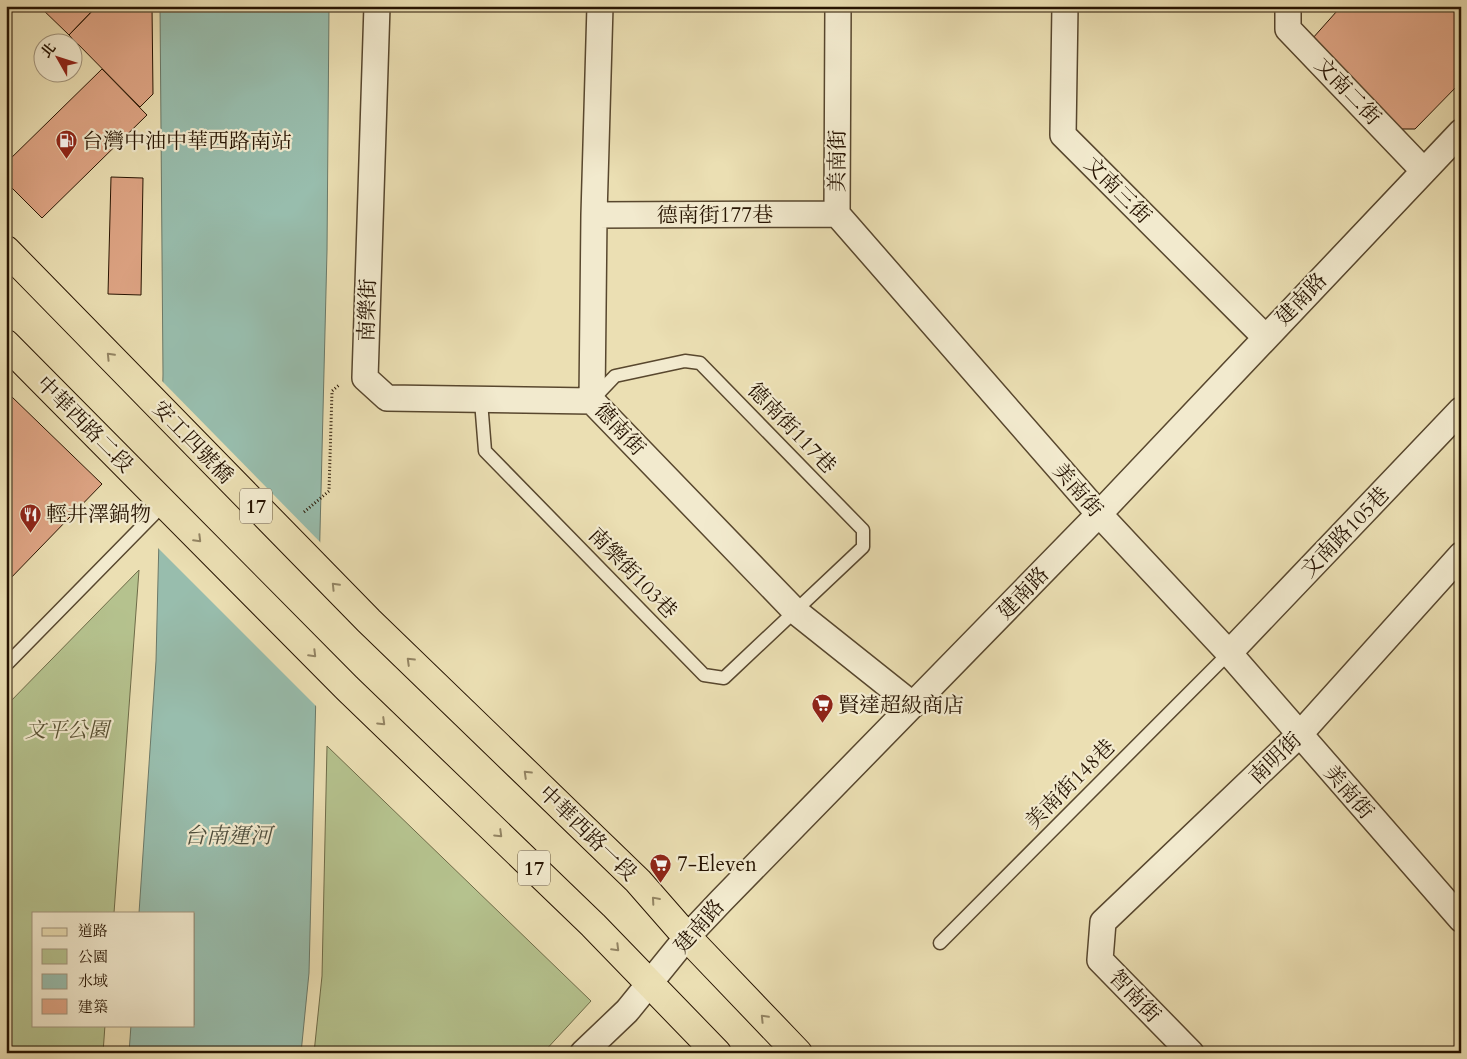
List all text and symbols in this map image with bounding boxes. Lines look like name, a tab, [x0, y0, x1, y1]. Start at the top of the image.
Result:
north arrow	[32, 32, 82, 82]
text: 北	[36, 39, 60, 62]
street label: 文南二街	[1308, 51, 1387, 132]
place label: 台灣中油中華西路南站	[82, 127, 292, 156]
fuel station icon: 台灣中油中華西路南站	[54, 129, 78, 160]
street label: 美南街	[823, 130, 852, 193]
street label: 文南三街	[1078, 150, 1158, 230]
street label: 德南街177巷	[657, 201, 773, 230]
street label: 建南路	[1269, 267, 1334, 332]
street label: 南樂街	[352, 278, 383, 342]
one-way arrow	[107, 353, 116, 362]
street label: 中華西路二段	[30, 370, 139, 479]
street label: 德南街117巷	[741, 376, 842, 480]
street label: 安工四號橋	[146, 395, 240, 490]
street label: 德南街	[588, 396, 652, 462]
street label: 美南街	[1046, 457, 1109, 524]
street label: 文南路105巷	[1295, 480, 1396, 584]
road number: 17	[240, 488, 272, 524]
place label: 輕井澤鍋物	[46, 500, 151, 529]
restaurant icon: 輕井澤鍋物	[18, 502, 42, 533]
street label: 南樂街103巷	[582, 521, 683, 625]
one-way arrow	[193, 533, 202, 542]
street label: 建南路	[991, 561, 1056, 626]
one-way arrow	[332, 583, 341, 592]
one-way arrow	[307, 648, 316, 657]
one-way arrow	[407, 658, 416, 667]
place label: 賢達超級商店	[838, 691, 964, 720]
supermarket icon: 賢達超級商店	[810, 693, 834, 724]
park label: 文平公園	[25, 716, 112, 745]
one-way arrow	[376, 716, 385, 725]
street label: 南明街	[1243, 726, 1308, 791]
street label: 美南街148巷	[1019, 733, 1122, 836]
street label: 美南街	[1317, 759, 1380, 826]
one-way arrow	[524, 771, 533, 780]
street label: 中華西路一段	[532, 779, 643, 888]
water label: 台南運河	[184, 821, 276, 851]
one-way arrow	[493, 828, 502, 837]
road number: 17	[518, 850, 550, 886]
place label: 7-Eleven	[677, 850, 757, 879]
supermarket icon: 7-Eleven	[649, 852, 673, 883]
street label: 建南路	[668, 893, 731, 960]
one-way arrow	[652, 897, 661, 906]
legend	[32, 912, 195, 1026]
text: 道路	[78, 921, 108, 941]
one-way arrow	[610, 942, 619, 951]
text: 公園	[78, 947, 108, 967]
street label: 智南街	[1102, 964, 1167, 1029]
text: 水域	[78, 971, 108, 991]
text: 建築	[78, 997, 108, 1017]
one-way arrow	[761, 1015, 770, 1024]

